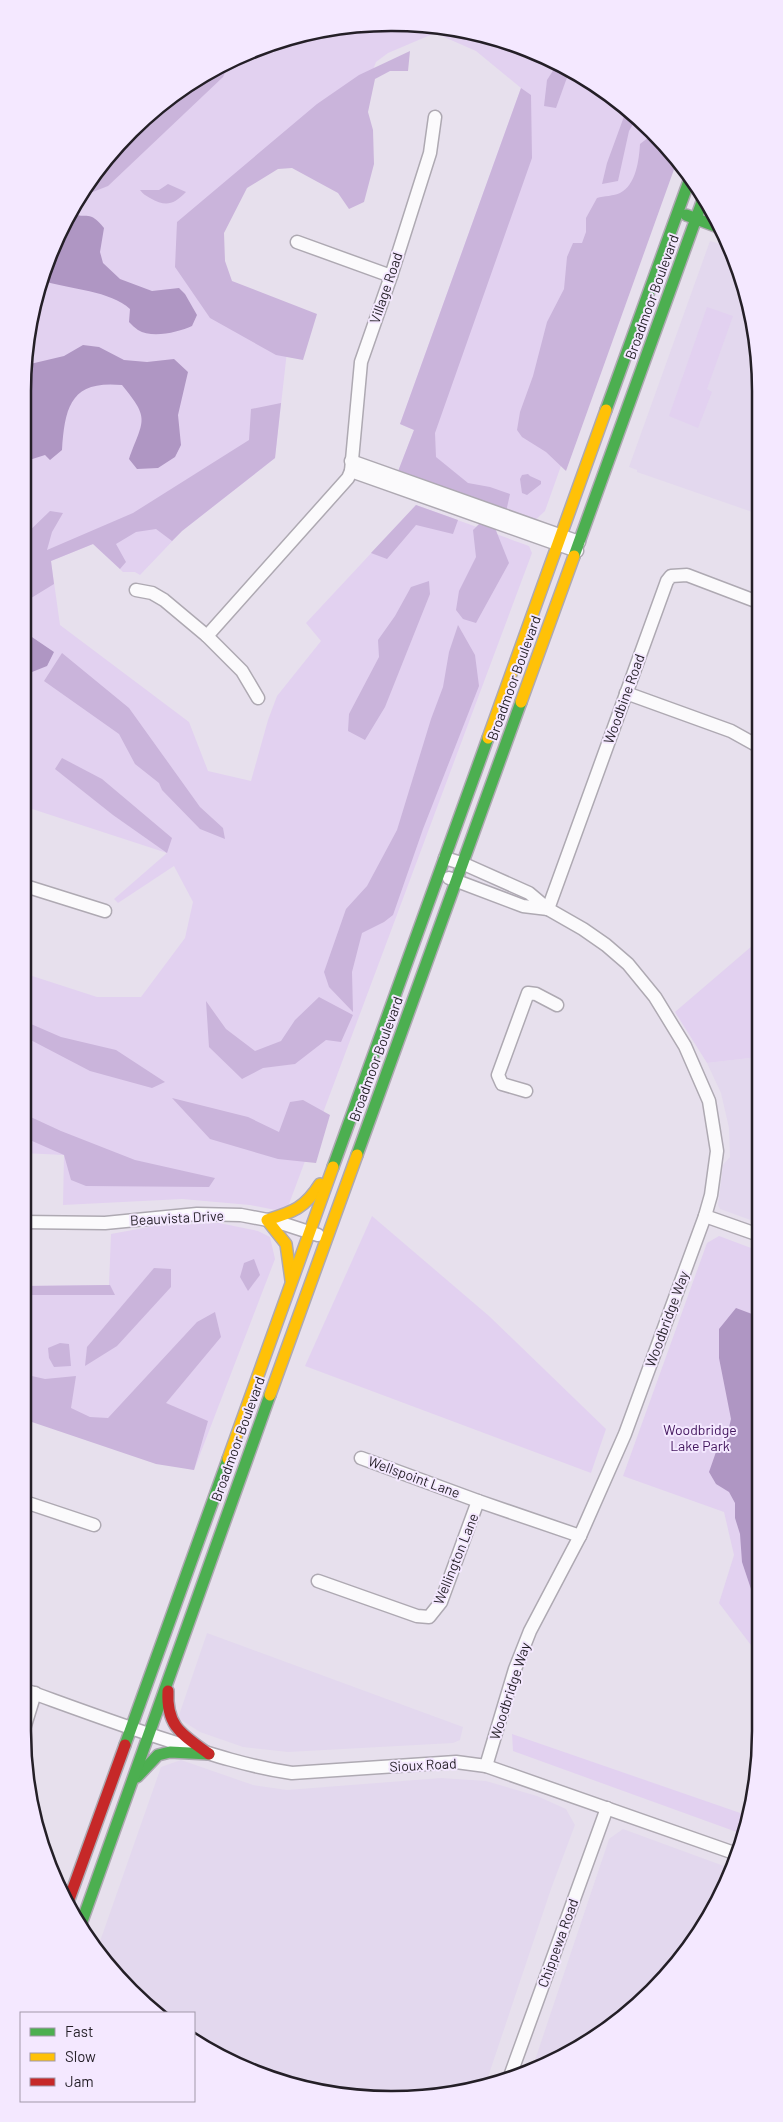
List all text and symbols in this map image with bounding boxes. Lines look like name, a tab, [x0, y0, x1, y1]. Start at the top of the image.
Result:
street label: Broadmoor Boulevard	[621, 232, 682, 362]
street label: Village Road	[365, 250, 406, 326]
street label: Broadmoor Boulevard	[483, 613, 544, 743]
street label: Woodbine Road	[599, 652, 648, 746]
street label: Broadmoor Boulevard	[345, 994, 406, 1124]
street label: Beauvista Drive	[130, 1207, 224, 1228]
street label: Woodbridge Way	[641, 1268, 692, 1369]
street label: Broadmoor Boulevard	[207, 1374, 268, 1504]
park label: Woodbridge Lake Park	[663, 1421, 737, 1454]
street label: Wellspoint Lane	[366, 1452, 462, 1501]
street label: Wellington Lane	[429, 1511, 482, 1607]
street label: Woodbridge Way	[486, 1640, 533, 1742]
street label: Sioux Road	[389, 1754, 457, 1775]
street label: Chippewa Road	[534, 1896, 581, 1989]
legend	[20, 2012, 195, 2102]
text: Fast	[65, 2022, 93, 2040]
text: Slow	[65, 2047, 96, 2065]
text: Jam	[65, 2072, 94, 2090]

